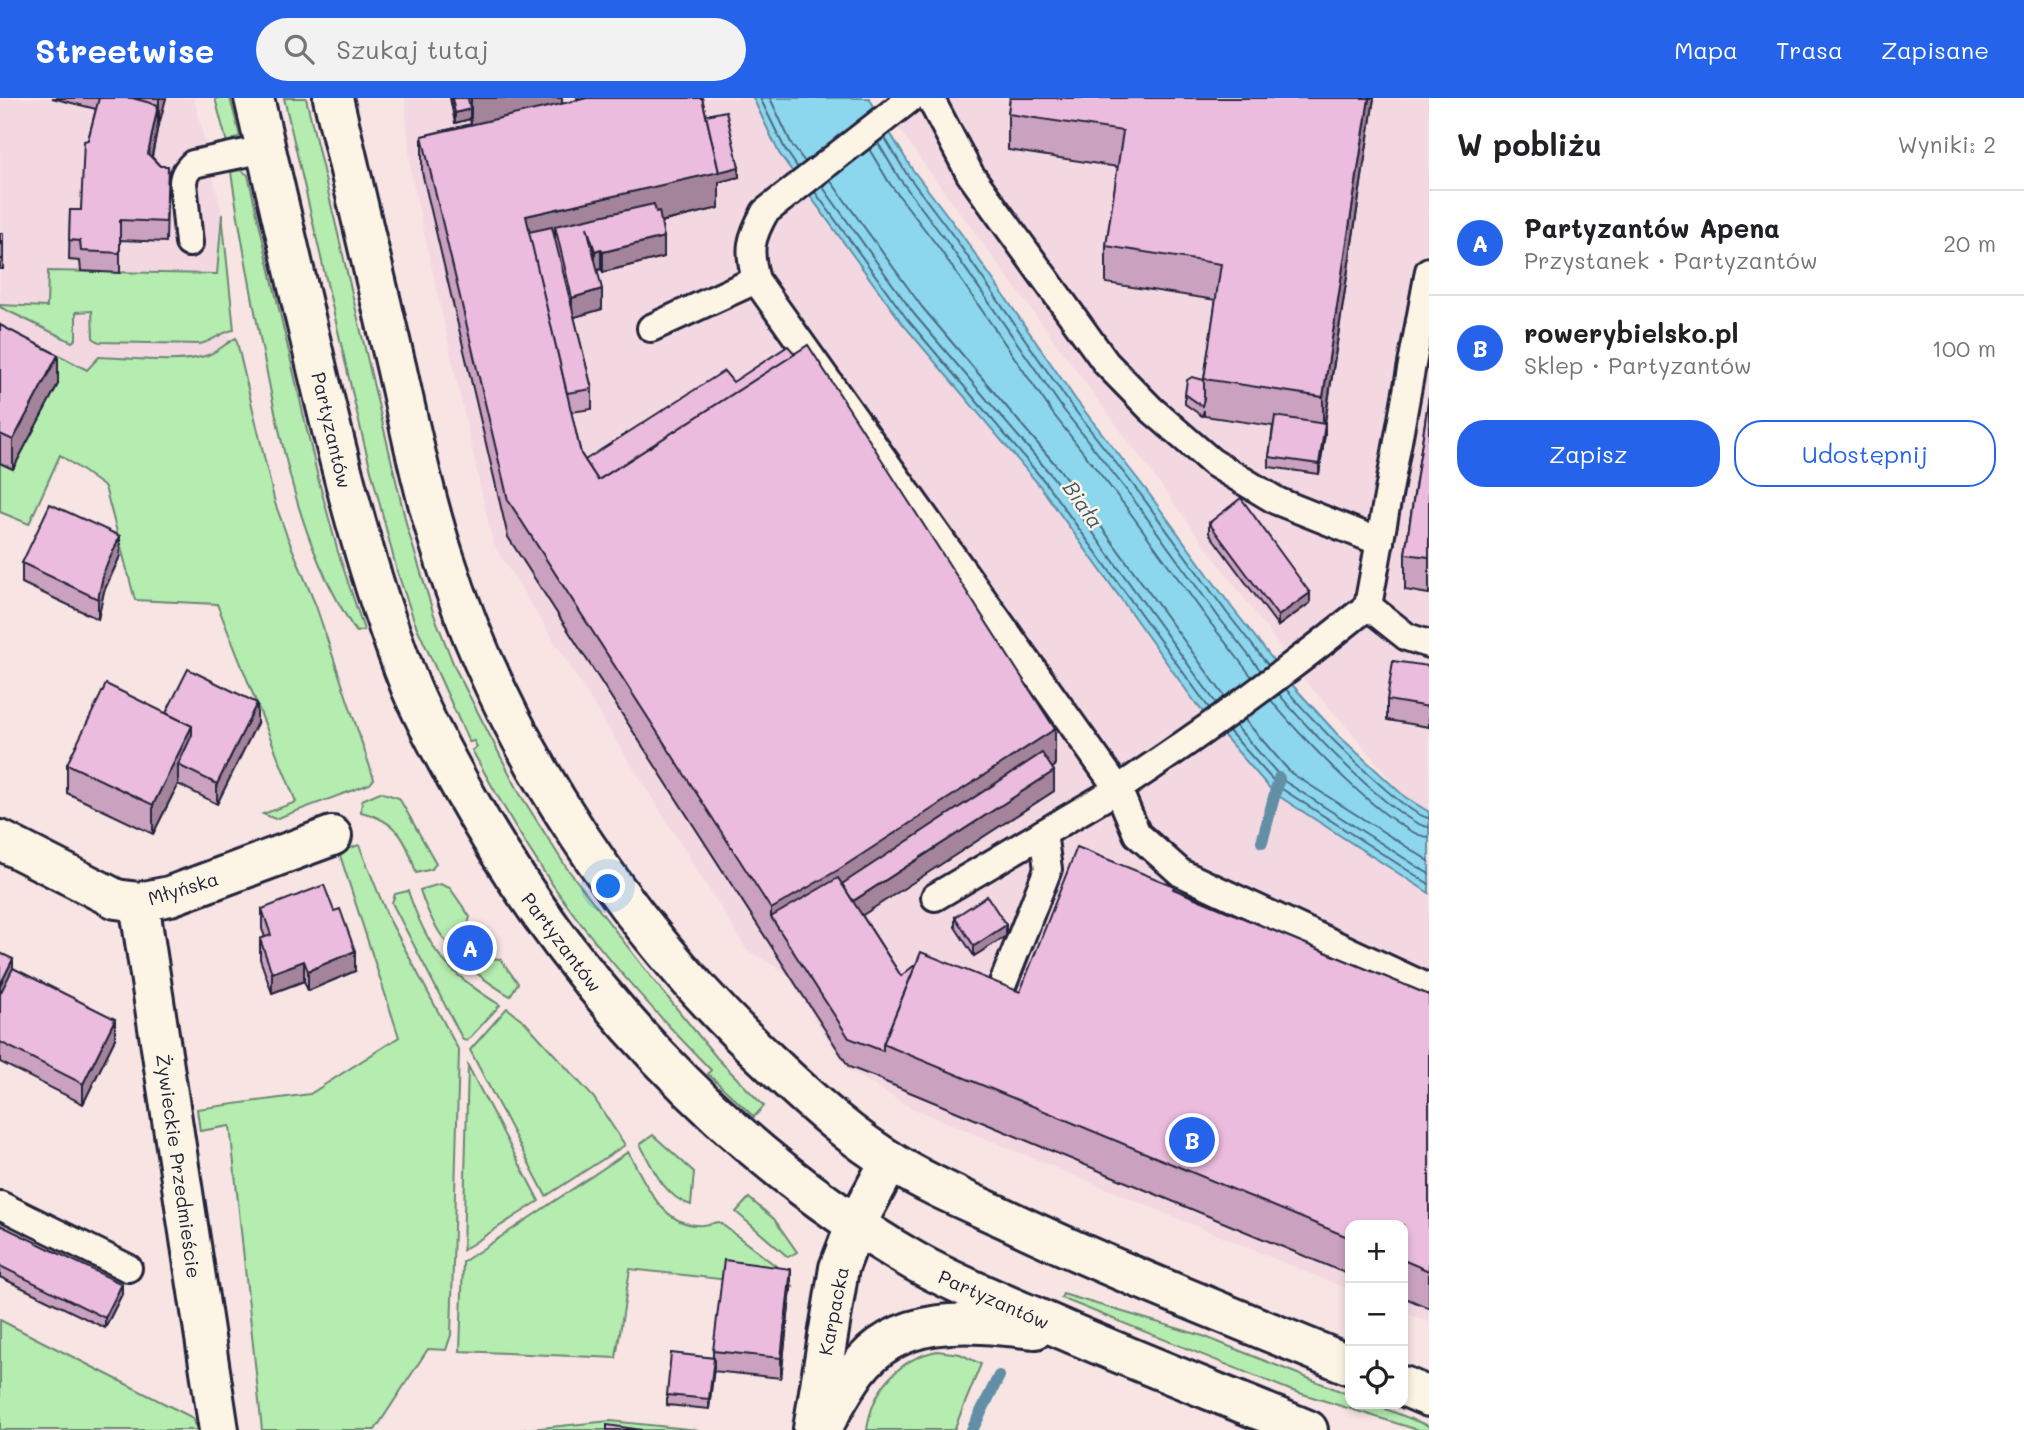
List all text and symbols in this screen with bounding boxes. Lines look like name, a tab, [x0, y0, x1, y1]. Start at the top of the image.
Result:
search box	[256, 18, 746, 81]
text: Streetwise	[35, 28, 214, 71]
icon: search	[280, 30, 318, 68]
text: Szukaj tutaj	[336, 32, 489, 66]
text: Mapa	[1674, 34, 1738, 65]
text: Trasa	[1776, 34, 1843, 65]
text: Zapisane	[1881, 34, 1989, 65]
text: W pobliżu	[1457, 124, 1602, 164]
text: Wyniki: 2	[1897, 129, 1996, 159]
text: Partyzantów Apena	[1524, 211, 1780, 245]
text: A	[1472, 228, 1488, 258]
text: 20 m	[1943, 228, 1996, 258]
text: Przystanek · Partyzantów	[1524, 245, 1817, 275]
text: rowerybielsko.pl	[1524, 316, 1739, 350]
text: B	[1472, 333, 1488, 363]
text: 100 m	[1932, 333, 1996, 363]
text: Sklep · Partyzantów	[1524, 350, 1752, 380]
street label: Partyzantów	[306, 369, 358, 491]
button: Zapisz	[1457, 420, 1720, 487]
button: Udostępnij	[1734, 420, 1996, 487]
water label: Biała	[1058, 475, 1110, 533]
street label: Młyńska	[145, 865, 221, 911]
your location	[591, 869, 625, 903]
street label: Partyzantów	[516, 887, 608, 997]
pin: A	[447, 922, 493, 974]
street label: Żywieckie Przedmieście	[151, 1052, 207, 1280]
pin: B	[1169, 1114, 1215, 1166]
map controls	[1345, 1220, 1408, 1409]
button: +	[1345, 1220, 1408, 1283]
street label: Partyzantów	[935, 1263, 1053, 1335]
street label: Karpacka	[812, 1265, 854, 1357]
button: −	[1345, 1283, 1408, 1346]
button: locate	[1345, 1346, 1408, 1409]

